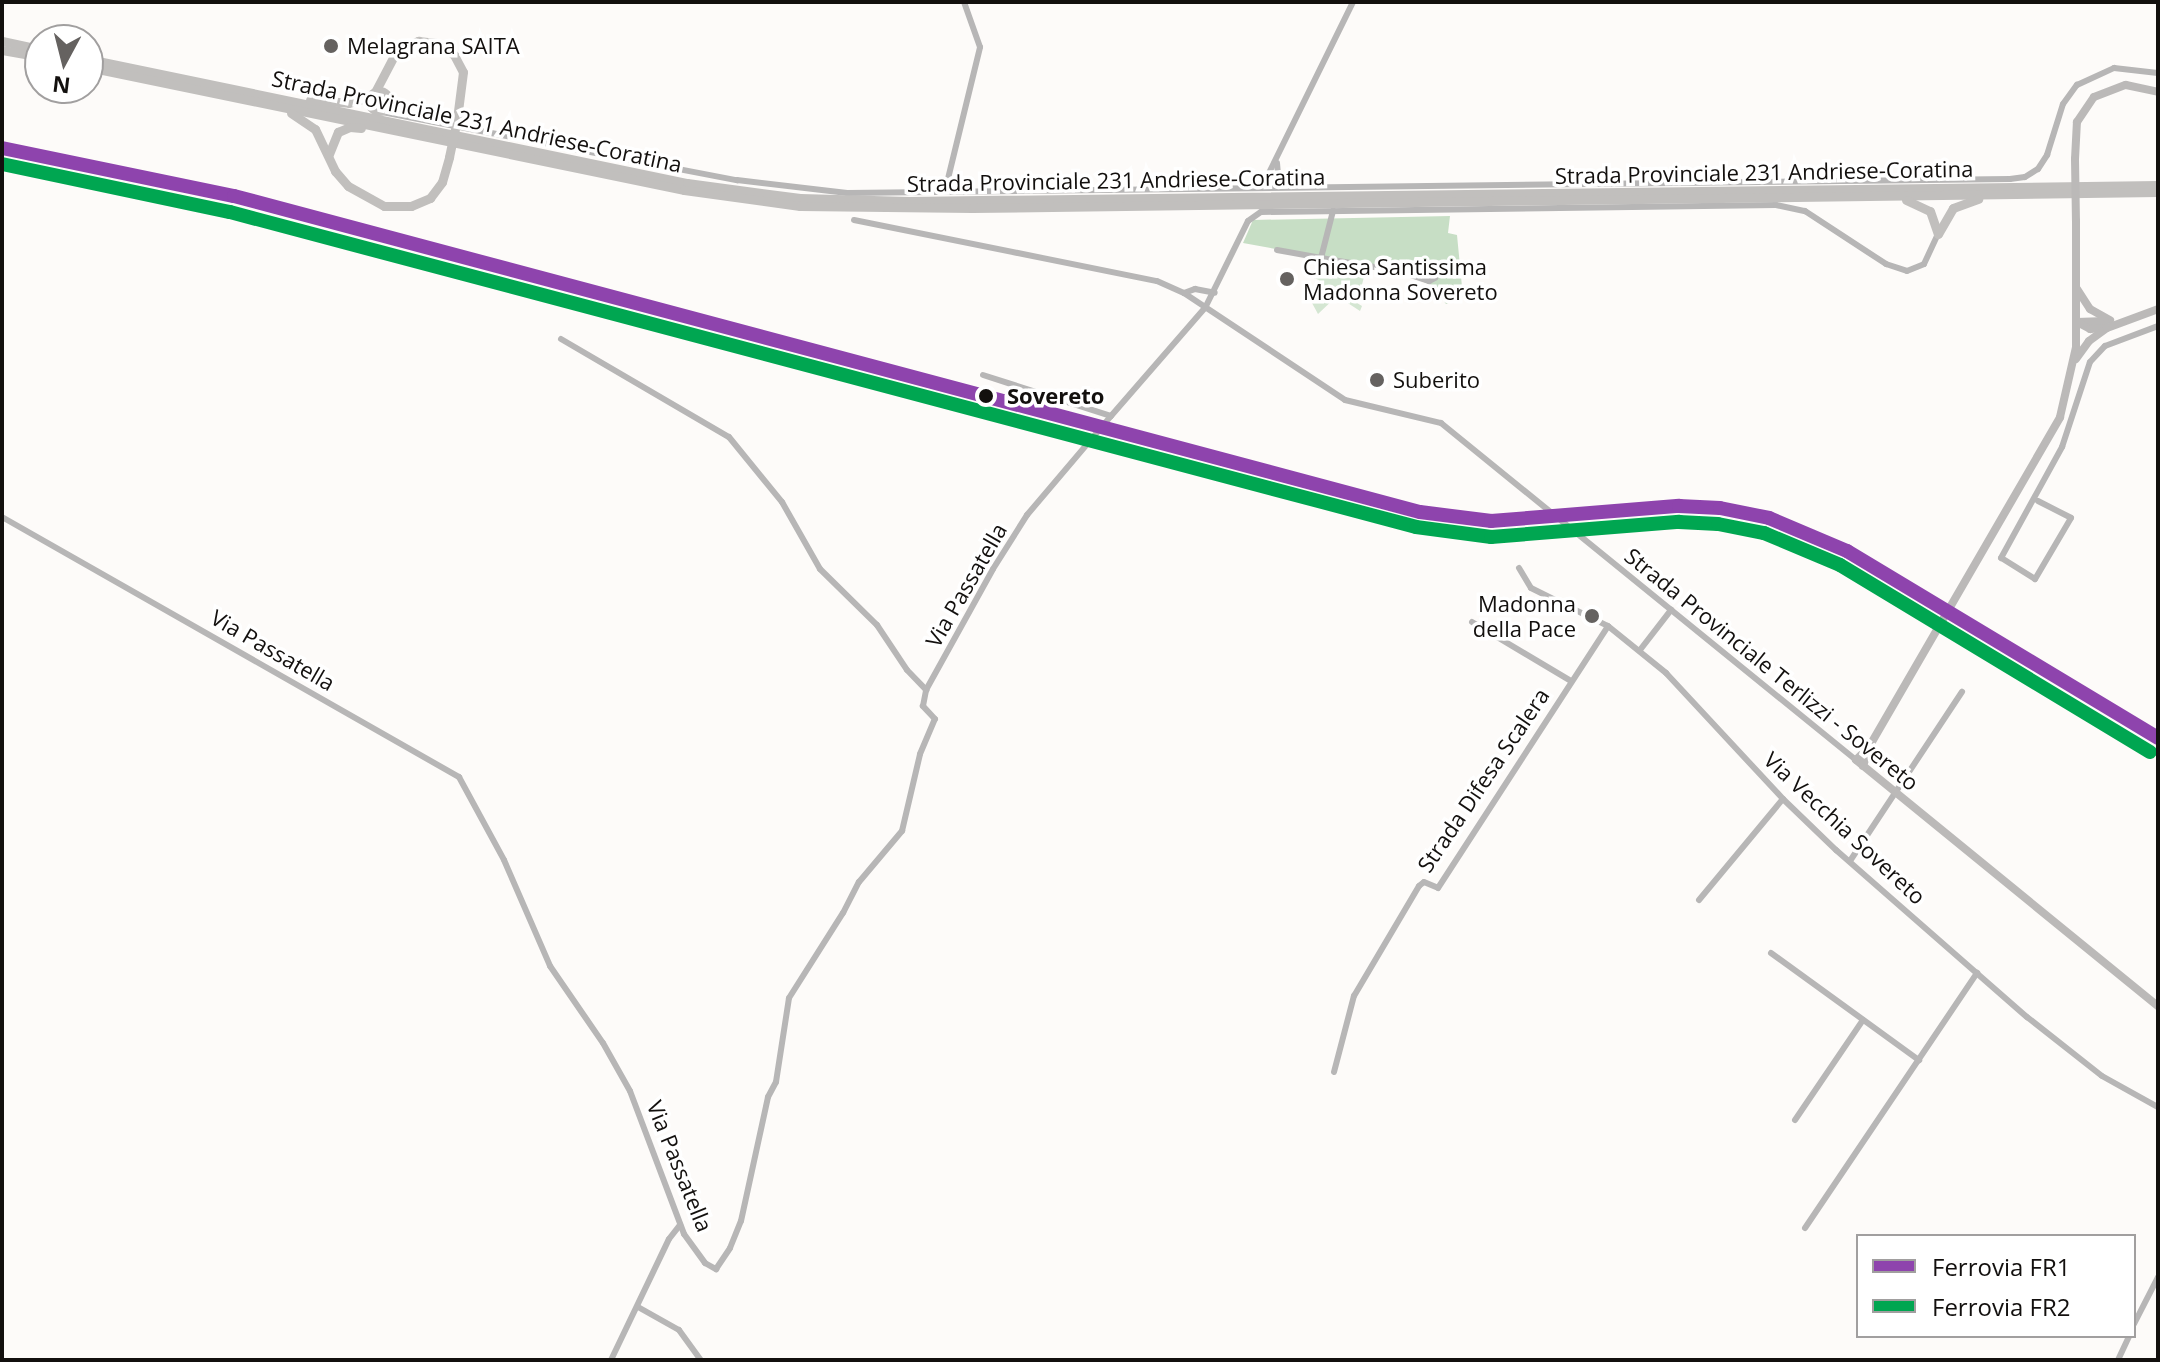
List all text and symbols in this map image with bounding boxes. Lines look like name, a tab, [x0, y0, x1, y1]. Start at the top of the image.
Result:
north arrow	[24, 24, 104, 104]
place label: Melagrana SAITA	[347, 33, 520, 59]
marker: Melagrana SAITA	[322, 37, 340, 55]
street label: Strada Provinciale 231 Andriese-Coratina	[270, 65, 684, 177]
text: N	[51, 70, 72, 102]
street label: Strada Provinciale 231 Andriese-Coratina	[1555, 155, 1973, 189]
street label: Strada Provinciale 231 Andriese-Coratina	[907, 163, 1325, 197]
place label: Chiesa Santissima Madonna Sovereto	[1303, 253, 1498, 304]
marker: Chiesa Santissima Madonna Sovereto	[1278, 270, 1296, 288]
place label: Suberito	[1393, 367, 1480, 393]
marker: Suberito	[1368, 371, 1386, 389]
marker: Sovereto	[972, 382, 1000, 410]
place label: Sovereto	[1007, 383, 1104, 409]
street label: Via Passatella	[920, 518, 1012, 652]
street label: Strada Provinciale Terlizzi - Sovereto	[1620, 542, 1924, 796]
place label: Madonna della Pace	[1473, 590, 1576, 642]
street label: Via Passatella	[206, 604, 340, 696]
marker: Madonna della Pace	[1583, 607, 1601, 625]
street label: Strada Difesa Scalera	[1412, 683, 1554, 877]
street label: Via Vecchia Sovereto	[1759, 746, 1931, 910]
street label: Via Passatella	[642, 1097, 718, 1235]
legend	[1856, 1234, 2136, 1338]
text: Ferrovia FR1	[1932, 1250, 2070, 1283]
text: Ferrovia FR2	[1932, 1290, 2070, 1323]

